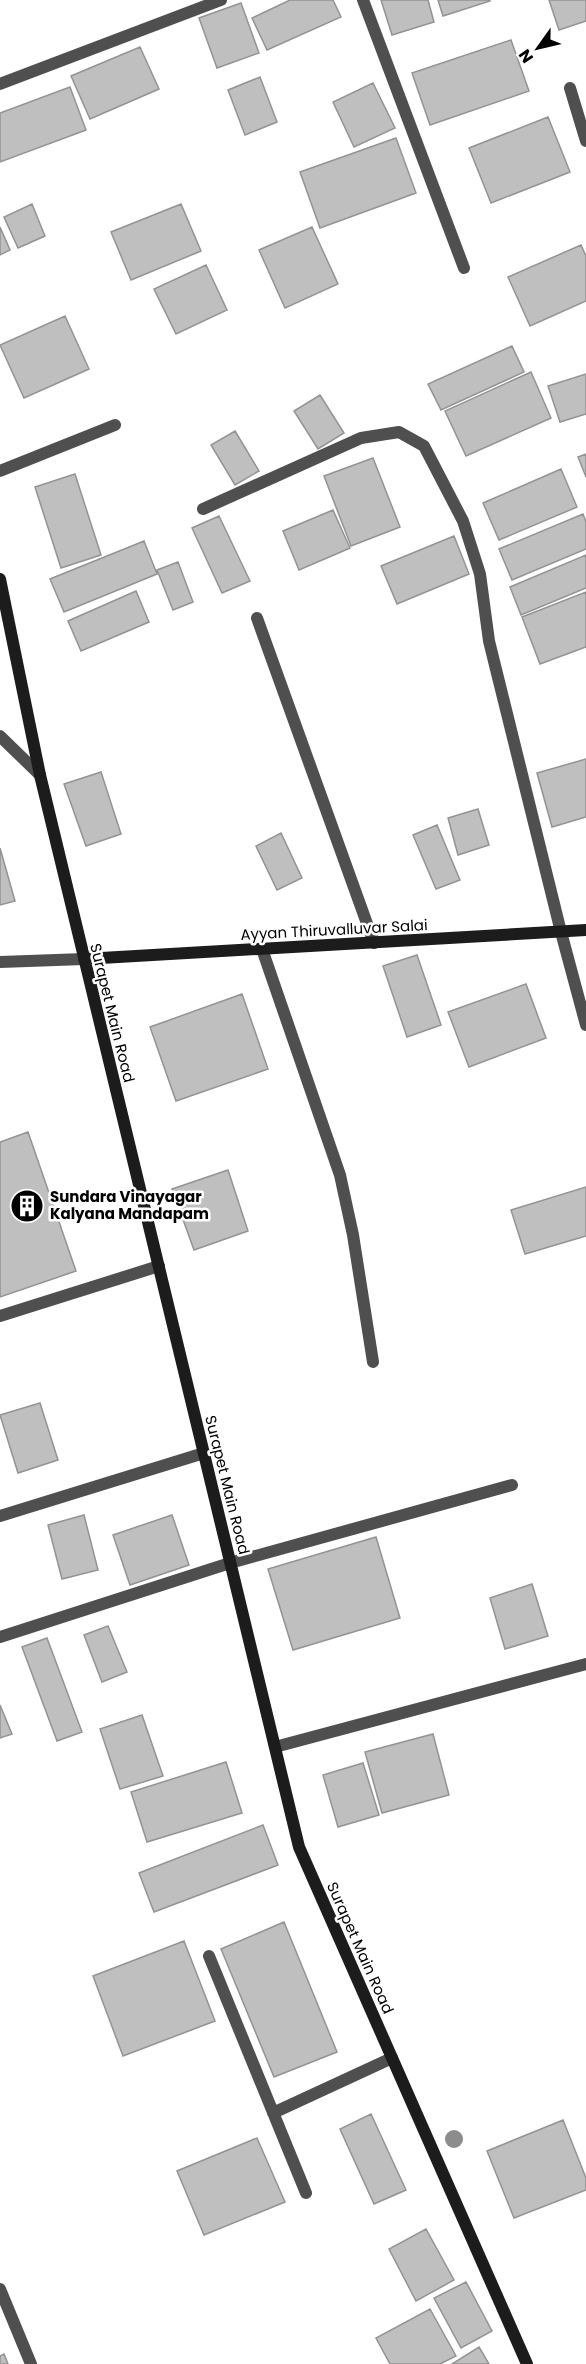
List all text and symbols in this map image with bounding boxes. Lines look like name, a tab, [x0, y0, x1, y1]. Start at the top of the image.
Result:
north arrow	[508, 18, 568, 78]
text: N	[513, 45, 539, 68]
street label: Ayyan Thiruvalluvar Salai	[240, 914, 428, 945]
street label: Surapet Main Road	[85, 941, 140, 1085]
place label: Sundara Vinayagar Kalyana Mandapam	[50, 1186, 209, 1224]
building icon: Sundara Vinayagar Kalyana Mandapam	[9, 1188, 45, 1224]
street label: Surapet Main Road	[200, 1413, 255, 1557]
street label: Surapet Main Road	[322, 1878, 399, 2017]

